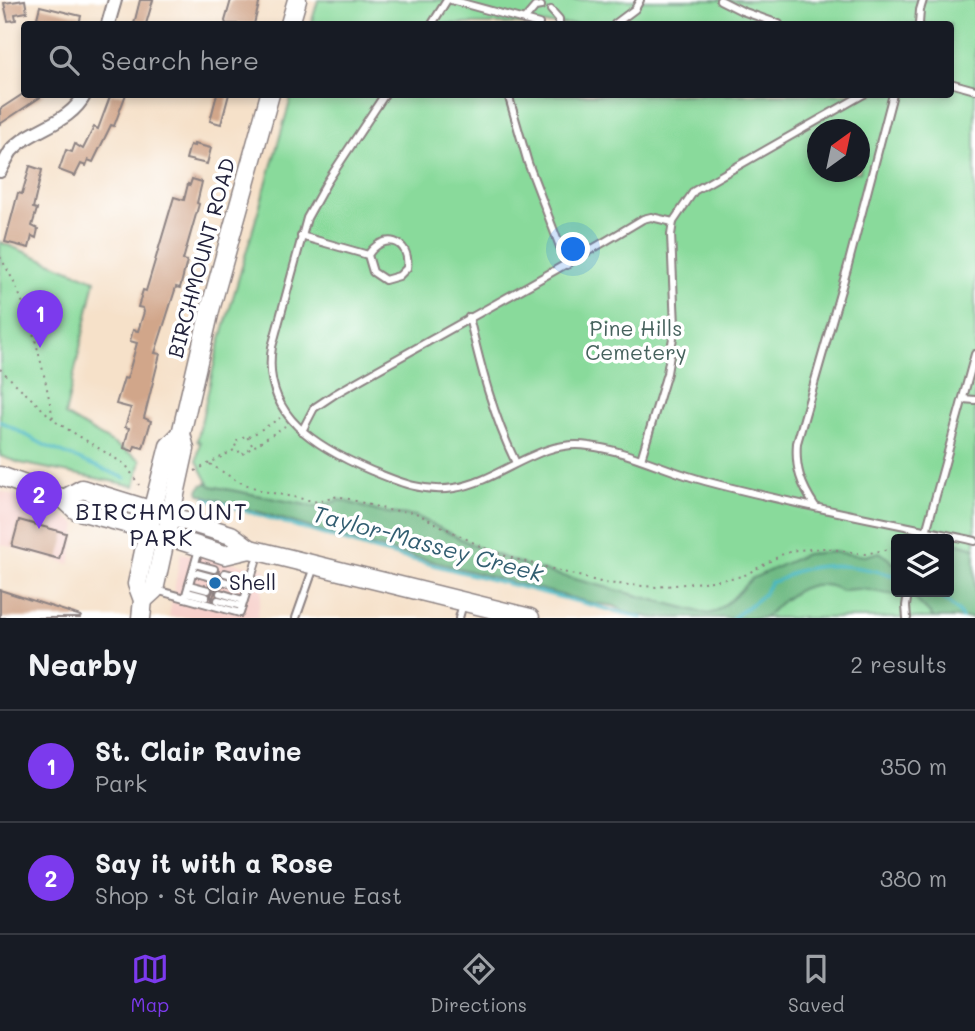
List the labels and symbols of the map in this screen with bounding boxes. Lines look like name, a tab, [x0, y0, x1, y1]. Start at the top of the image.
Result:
north arrow	[807, 119, 870, 182]
street label: BIRCHMOUNT ROAD	[161, 155, 240, 361]
your location	[556, 232, 590, 266]
pin: 1	[17, 290, 63, 348]
park label: Pine Hills Cemetery	[585, 314, 687, 365]
pin: 2	[16, 471, 62, 529]
district label: BIRCHMOUNT PARK	[75, 496, 249, 552]
water label: Taylor-Massey Creek	[310, 498, 547, 588]
place label: Shell	[229, 568, 276, 595]
marker: Shell	[207, 575, 223, 591]

